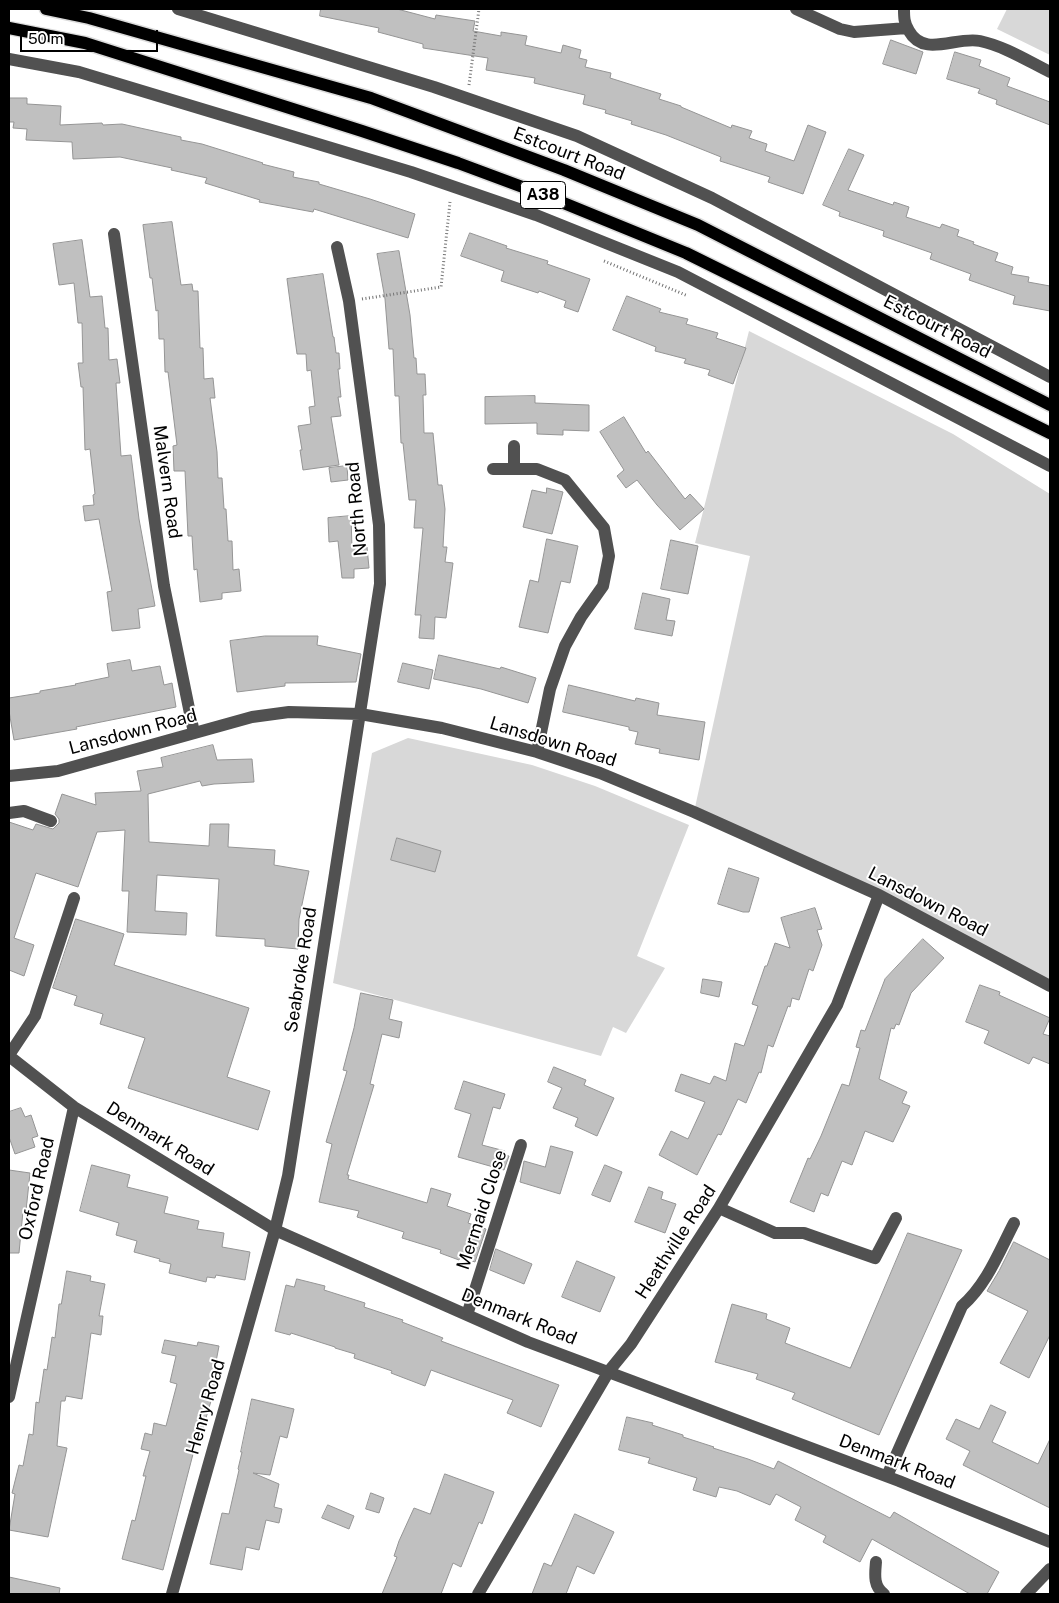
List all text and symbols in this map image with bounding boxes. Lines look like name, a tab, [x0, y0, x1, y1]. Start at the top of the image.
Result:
scale bar	[22, 20, 160, 52]
text: 50 m	[28, 30, 63, 47]
street label: Estcourt Road	[510, 123, 628, 185]
road number: A38	[520, 182, 566, 208]
street label: Estcourt Road	[880, 291, 994, 363]
street label: Malvern Road	[148, 424, 186, 540]
street label: North Road	[342, 461, 372, 557]
street label: Lansdown Road	[67, 705, 199, 759]
street label: Lansdown Road	[487, 712, 619, 772]
street label: Lansdown Road	[864, 862, 992, 942]
street label: Seabroke Road	[280, 906, 322, 1034]
street label: Denmark Road	[102, 1097, 218, 1181]
street label: Oxford Road	[15, 1135, 59, 1243]
street label: Mermaid Close	[452, 1147, 512, 1273]
street label: Heathville Road	[631, 1181, 721, 1303]
street label: Denmark Road	[458, 1284, 580, 1350]
street label: Henry Road	[182, 1357, 230, 1457]
street label: Denmark Road	[836, 1430, 958, 1494]

